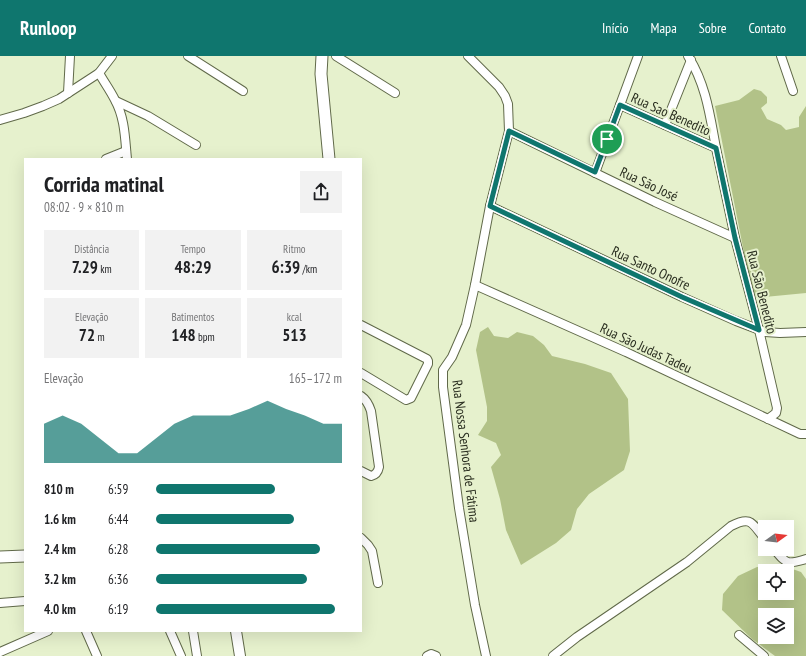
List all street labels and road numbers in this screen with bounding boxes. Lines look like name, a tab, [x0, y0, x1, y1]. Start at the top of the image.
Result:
street label: Rua Sao Benedito	[628, 88, 714, 140]
street label: Rua São José	[617, 163, 681, 205]
street label: Rua Santo Onofre	[609, 242, 693, 294]
street label: Rua São Benedito	[743, 249, 781, 335]
street label: Rua São Judas Tadeu	[597, 319, 695, 377]
street label: Rua Nossa Senhora de Fátima	[448, 379, 484, 523]

